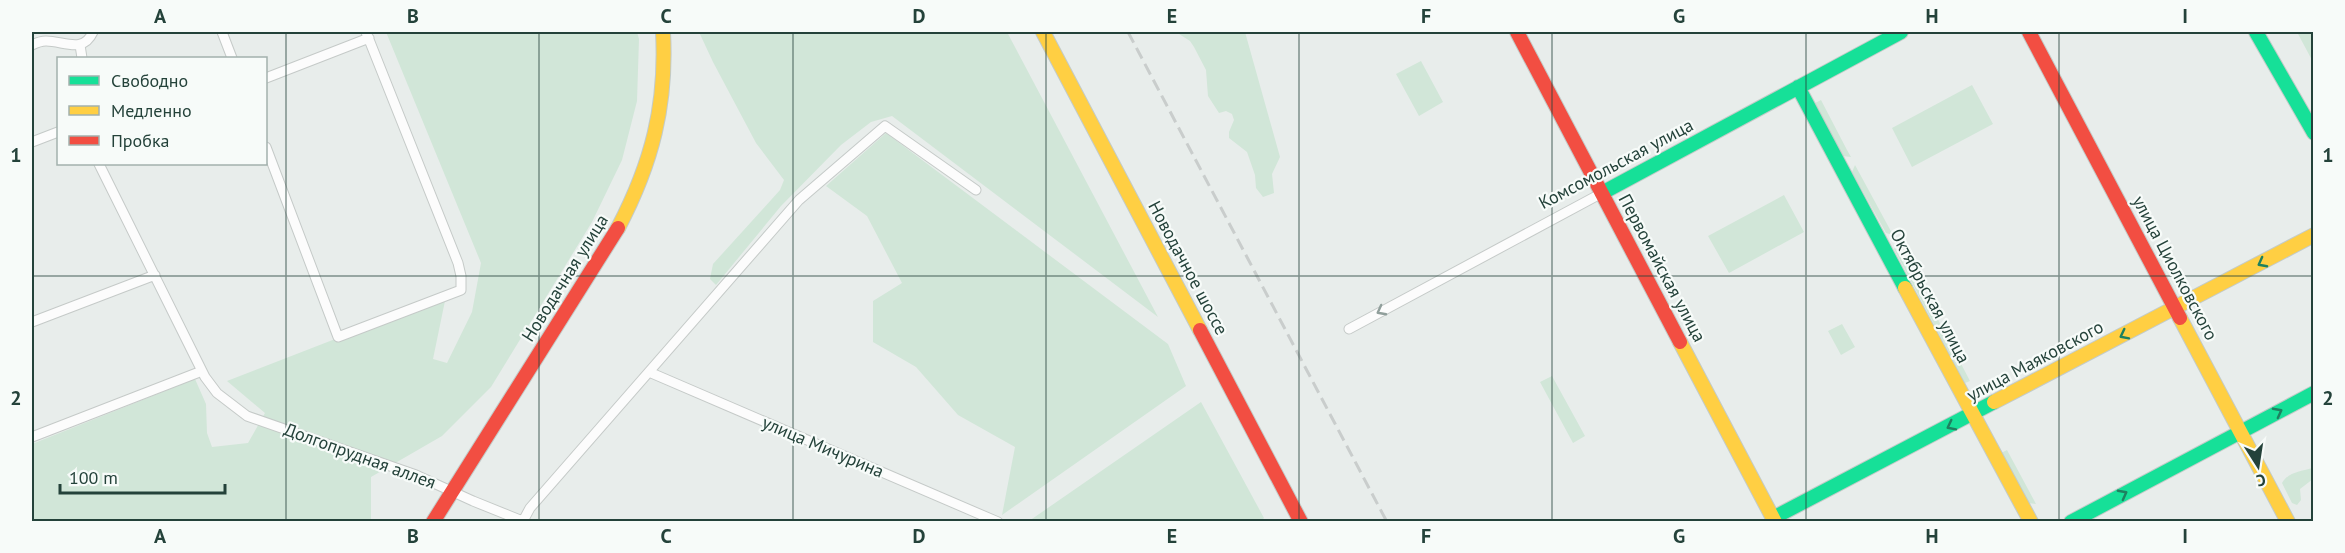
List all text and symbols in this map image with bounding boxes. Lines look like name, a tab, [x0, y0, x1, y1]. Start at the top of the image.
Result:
text: A	[154, 3, 167, 29]
text: B	[407, 3, 419, 29]
text: C	[660, 3, 672, 29]
text: D	[913, 3, 926, 29]
text: E	[1167, 3, 1177, 29]
text: F	[1421, 3, 1431, 29]
text: G	[1673, 3, 1685, 29]
text: H	[1925, 3, 1939, 29]
text: I	[2182, 3, 2188, 29]
legend	[57, 57, 267, 165]
text: Свободно	[111, 69, 188, 92]
text: Медленно	[111, 99, 192, 122]
street label: Комсомольская улица	[1535, 113, 1697, 214]
text: Пробка	[111, 129, 169, 152]
text: 1	[10, 142, 22, 168]
text: 1	[2322, 142, 2334, 168]
street label: Первомайская улица	[1614, 190, 1711, 346]
street label: улица Циолковского	[2128, 191, 2223, 344]
street label: Новодачное шоссе	[1143, 197, 1233, 339]
street label: Новодачная улица	[516, 210, 613, 346]
street label: Октябрьская улица	[1885, 225, 1976, 367]
one-way arrow	[2258, 256, 2268, 267]
one-way arrow	[1377, 304, 1388, 315]
street label: улица Маяковского	[1962, 315, 2107, 406]
one-way arrow	[2120, 328, 2130, 339]
text: 2	[10, 385, 22, 411]
text: 2	[2322, 385, 2334, 411]
one-way arrow	[2271, 408, 2282, 419]
street label: улица Мичурина	[759, 411, 888, 483]
street label: Долгопрудная аллея	[281, 417, 439, 494]
one-way arrow	[1947, 418, 1958, 430]
north arrow	[2228, 436, 2288, 496]
scale bar	[60, 457, 225, 495]
text: 100 m	[69, 466, 118, 489]
text: С	[2255, 470, 2268, 491]
one-way arrow	[2117, 490, 2127, 501]
text: A	[154, 523, 167, 549]
text: B	[407, 523, 419, 549]
text: C	[660, 523, 672, 549]
text: D	[913, 523, 926, 549]
text: E	[1167, 523, 1177, 549]
text: F	[1421, 523, 1431, 549]
text: G	[1673, 523, 1685, 549]
text: H	[1925, 523, 1939, 549]
text: I	[2182, 523, 2188, 549]

